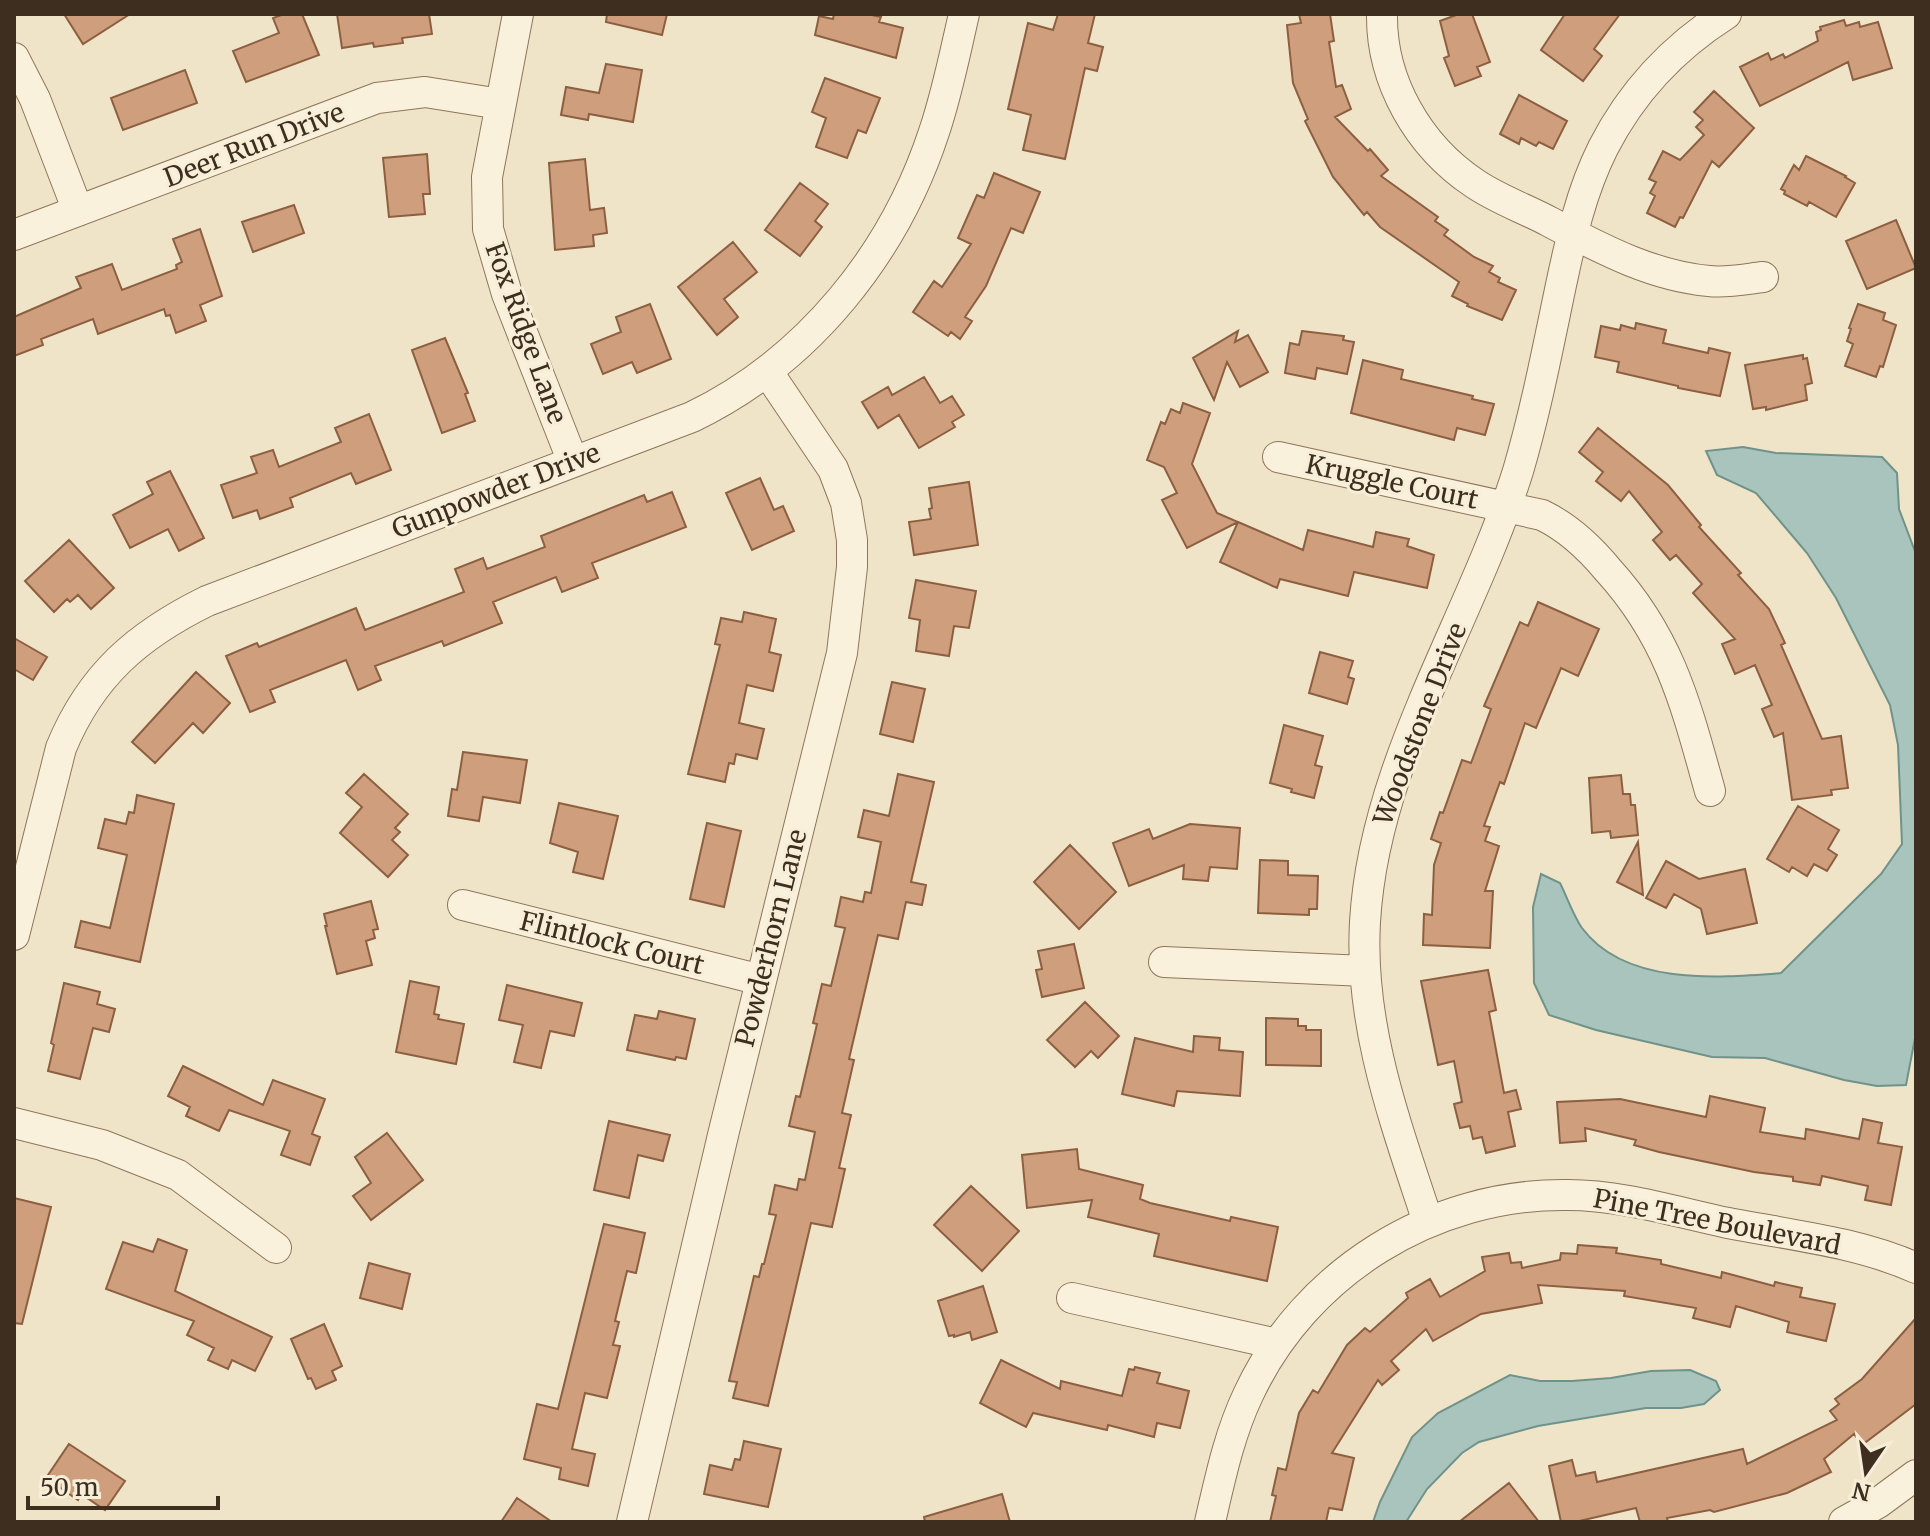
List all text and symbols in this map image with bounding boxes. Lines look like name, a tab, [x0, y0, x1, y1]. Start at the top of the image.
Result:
street label: Deer Run Drive	[159, 95, 349, 194]
street label: Fox Ridge Lane	[478, 238, 575, 428]
street label: Gunpowder Drive	[387, 436, 604, 545]
street label: Kruggle Court	[1303, 447, 1481, 516]
street label: Woodstone Drive	[1365, 618, 1473, 831]
street label: Powderhorn Lane	[728, 826, 813, 1050]
street label: Flintlock Court	[517, 904, 708, 981]
street label: Pine Tree Boulevard	[1591, 1181, 1844, 1262]
north arrow	[1826, 1432, 1906, 1512]
scale bar	[28, 1460, 218, 1510]
text: 50 m	[40, 1472, 99, 1503]
text: N	[1849, 1476, 1873, 1507]

